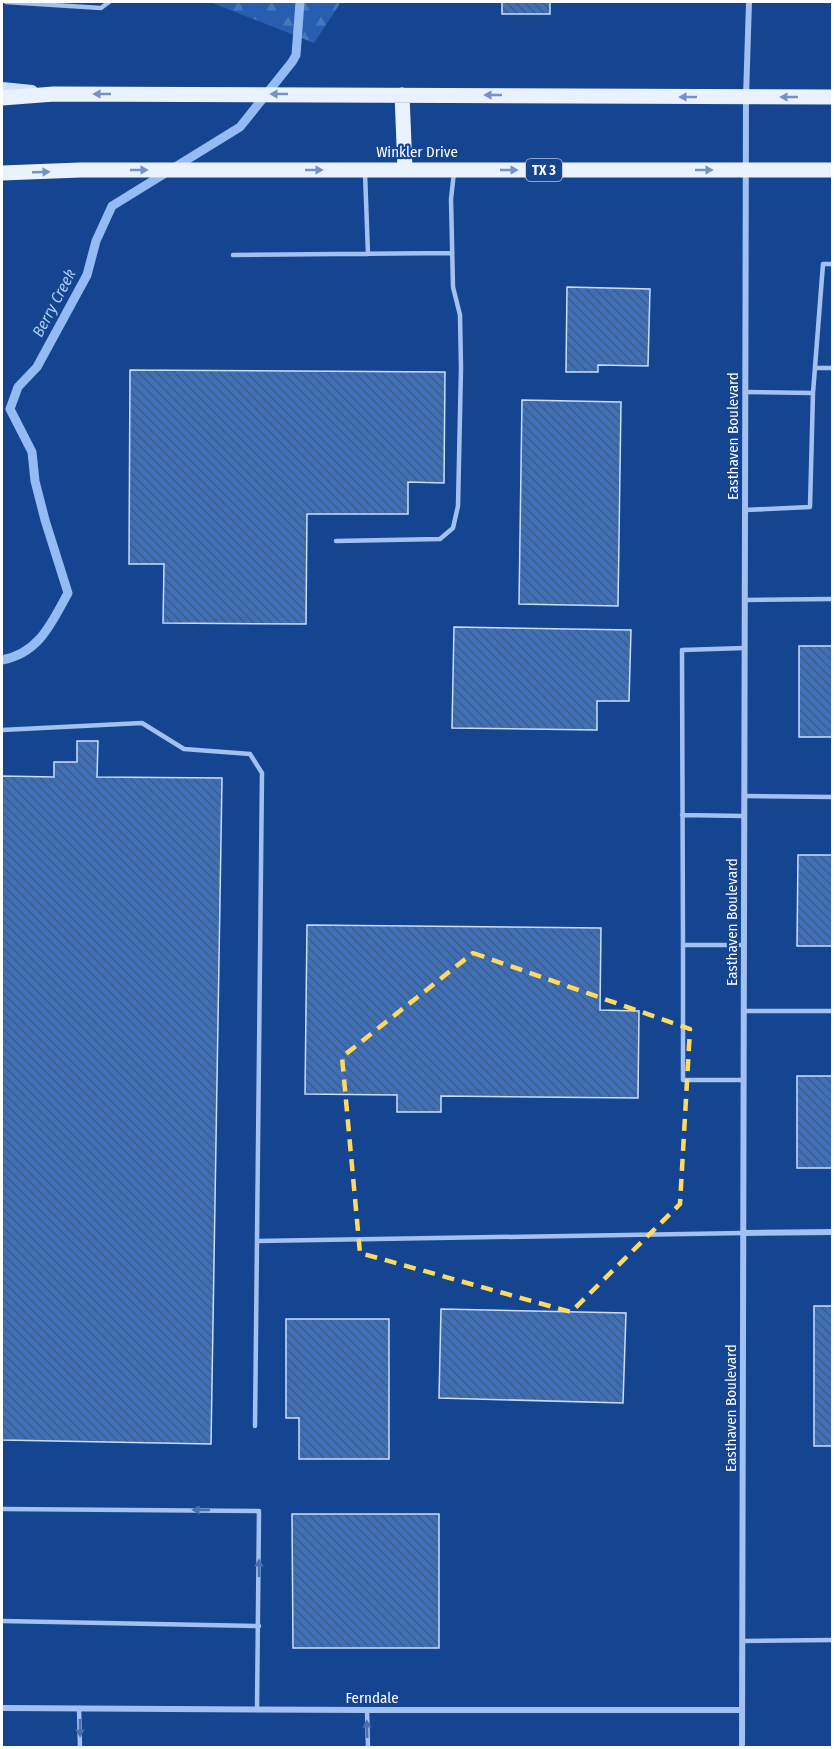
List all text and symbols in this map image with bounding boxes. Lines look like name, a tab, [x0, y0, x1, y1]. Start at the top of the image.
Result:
one-way arrow	[93, 89, 112, 99]
one-way arrow	[270, 89, 289, 99]
one-way arrow	[483, 90, 502, 100]
one-way arrow	[678, 92, 697, 102]
one-way arrow	[780, 92, 799, 102]
street label: Winkler Drive	[376, 143, 458, 161]
road number: TX 3	[526, 159, 562, 181]
one-way arrow	[129, 165, 148, 175]
one-way arrow	[304, 165, 323, 175]
one-way arrow	[499, 165, 518, 175]
one-way arrow	[694, 165, 713, 175]
one-way arrow	[31, 167, 50, 176]
water label: Berry Creek	[28, 266, 80, 340]
street label: Easthaven Boulevard	[724, 372, 742, 500]
street label: Easthaven Boulevard	[723, 858, 741, 986]
street label: Easthaven Boulevard	[722, 1344, 740, 1472]
one-way arrow	[191, 1506, 210, 1515]
one-way arrow	[254, 1559, 264, 1578]
street label: Ferndale	[345, 1689, 399, 1707]
one-way arrow	[75, 1718, 84, 1737]
one-way arrow	[362, 1719, 372, 1738]

